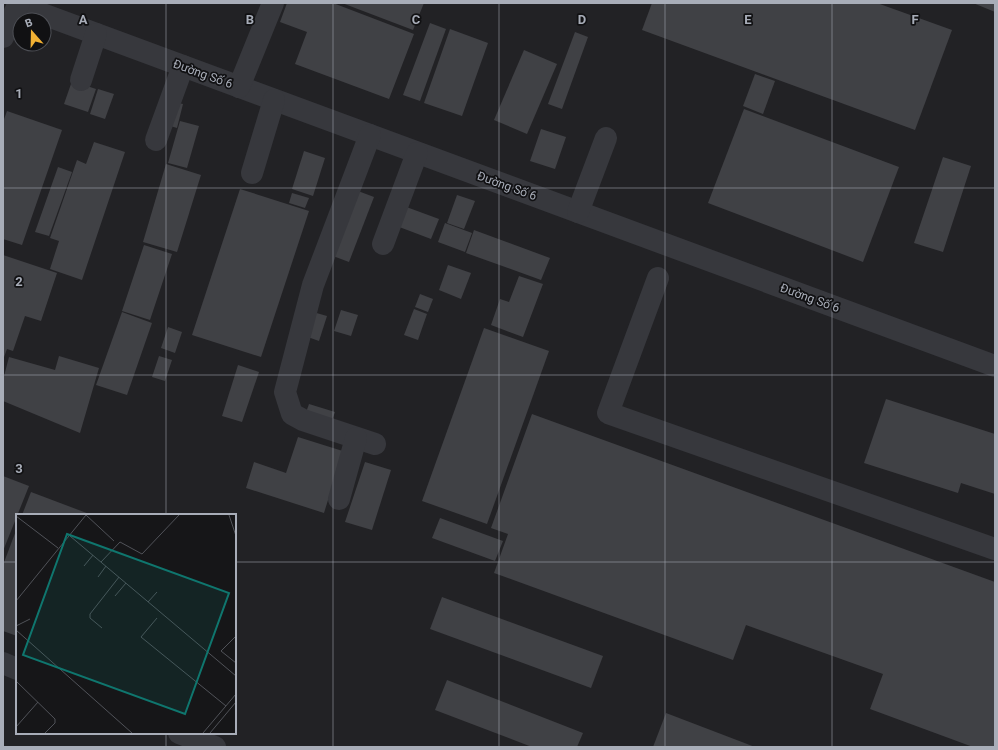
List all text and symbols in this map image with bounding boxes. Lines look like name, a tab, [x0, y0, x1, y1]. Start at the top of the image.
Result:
north arrow	[12, 12, 52, 52]
text: A	[79, 12, 88, 27]
text: B	[246, 12, 254, 27]
text: C	[412, 12, 421, 27]
text: D	[578, 12, 586, 27]
text: E	[744, 12, 752, 27]
text: F	[911, 12, 919, 27]
text: B	[23, 16, 34, 30]
street label: Đường Số 6	[171, 57, 235, 91]
text: 1	[15, 86, 23, 101]
street label: Đường Số 6	[475, 169, 539, 203]
text: 2	[15, 274, 23, 289]
street label: Đường Số 6	[778, 281, 842, 315]
text: 3	[15, 461, 23, 476]
inset map	[16, 514, 236, 734]

